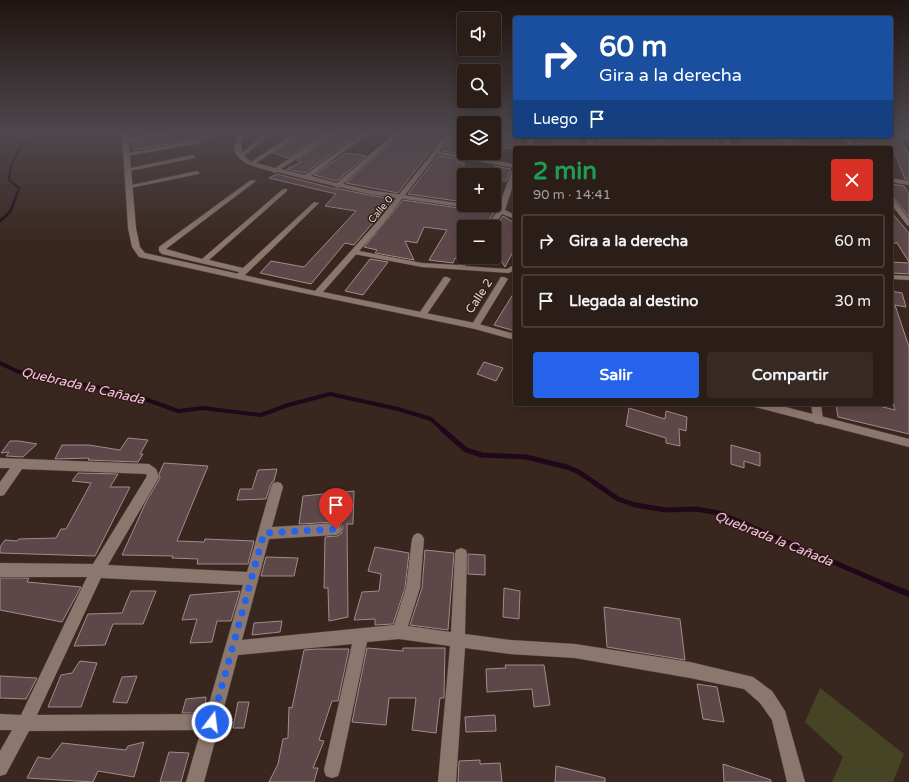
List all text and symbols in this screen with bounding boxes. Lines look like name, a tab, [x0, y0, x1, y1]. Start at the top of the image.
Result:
map controls	[457, 12, 501, 264]
button: sound	[457, 12, 501, 56]
text: 60 m	[599, 30, 667, 64]
icon: right	[533, 32, 585, 84]
button: search	[457, 64, 501, 108]
text: Gira a la derecha	[599, 64, 742, 86]
icon: arrive	[586, 108, 608, 130]
text: Luego	[533, 110, 578, 128]
button: layers	[457, 116, 501, 160]
text: 2 min	[533, 157, 597, 186]
button: close	[831, 159, 873, 201]
button: +	[457, 168, 501, 212]
text: 90 m · 14:41	[533, 187, 611, 203]
street label: Calle 0	[366, 193, 396, 226]
button: −	[457, 220, 501, 264]
icon: right	[535, 230, 557, 252]
text: Gira a la derecha	[569, 232, 688, 250]
text: 60 m	[834, 232, 871, 250]
street label: Calle 2	[463, 276, 495, 316]
icon: arrive	[535, 290, 557, 312]
text: Llegada al destino	[569, 292, 698, 310]
text: 30 m	[834, 292, 871, 310]
button: Salir	[533, 352, 699, 398]
button: Compartir	[707, 352, 873, 398]
water label: Quebrada la Cañada	[20, 364, 147, 408]
pin	[319, 488, 353, 529]
icon: arrive	[325, 494, 347, 516]
water label: Quebrada la Cañada	[712, 508, 836, 570]
position arrow	[191, 701, 233, 743]

